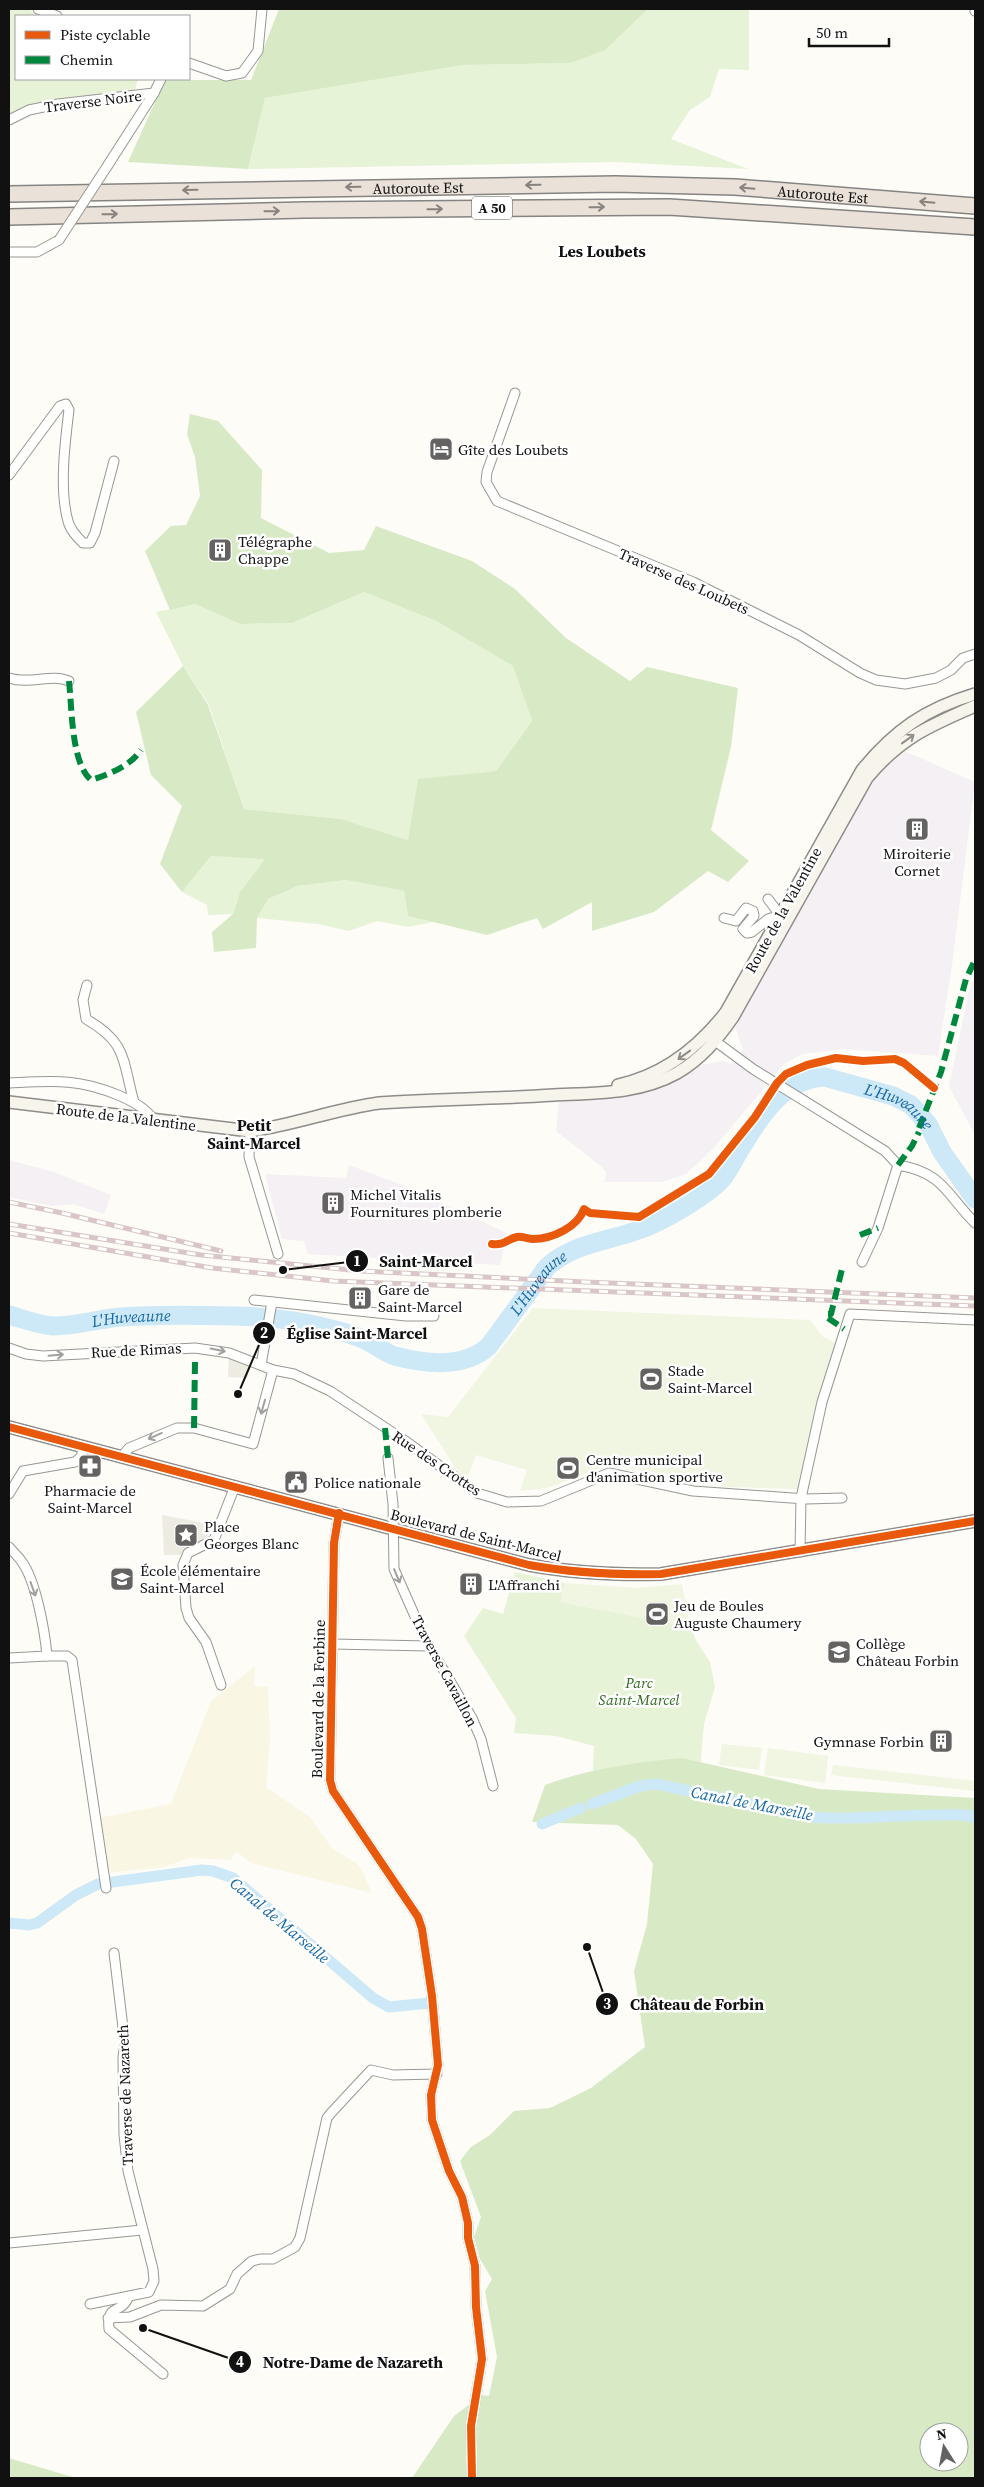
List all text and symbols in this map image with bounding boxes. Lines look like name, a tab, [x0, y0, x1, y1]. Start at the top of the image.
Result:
legend	[15, 15, 190, 80]
scale bar	[809, 15, 889, 47]
text: 50 m	[816, 22, 848, 43]
text: Piste cyclable	[60, 24, 151, 45]
text: Chemin	[60, 49, 113, 70]
street label: Traverse Noire	[43, 85, 143, 117]
street label: Autoroute Est	[372, 176, 464, 199]
one-way arrow	[525, 180, 542, 190]
street label: Autoroute Est	[776, 180, 869, 208]
one-way arrow	[345, 182, 362, 192]
one-way arrow	[739, 183, 755, 192]
one-way arrow	[183, 185, 199, 195]
road number: A 50	[472, 197, 512, 220]
one-way arrow	[919, 197, 935, 206]
one-way arrow	[589, 202, 605, 212]
one-way arrow	[426, 204, 443, 214]
one-way arrow	[264, 206, 280, 216]
one-way arrow	[102, 210, 118, 219]
district label: Les Loubets	[558, 240, 646, 262]
hotel icon: Gîte des Loubets	[428, 436, 454, 462]
place label: Gîte des Loubets	[458, 439, 568, 460]
place label: Télégraphe Chappe	[238, 531, 313, 569]
building icon: Télégraphe Chappe	[207, 537, 233, 563]
street label: Traverse des Loubets	[616, 543, 752, 619]
one-way arrow	[901, 734, 915, 744]
building icon: Miroiterie Cornet	[904, 816, 930, 842]
street label: Route de la Valentine	[740, 843, 827, 977]
place label: Miroiterie Cornet	[883, 843, 951, 881]
one-way arrow	[677, 1050, 691, 1060]
water label: L'Huveaune	[861, 1077, 940, 1133]
street label: Route de la Valentine	[55, 1098, 198, 1136]
district label: Petit Saint-Marcel	[207, 1114, 301, 1154]
place label: Michel Vitalis Fournitures plomberie	[350, 1184, 502, 1222]
building icon: Michel Vitalis Fournitures plomberie	[320, 1190, 346, 1216]
water label: L'Huveaune	[504, 1245, 571, 1320]
callout: Saint-Marcel	[345, 1246, 483, 1277]
text: 1	[353, 1250, 361, 1271]
text: Saint-Marcel	[379, 1250, 473, 1272]
place label: Gare de Saint-Marcel	[378, 1279, 463, 1317]
building icon: Gare de Saint-Marcel	[347, 1285, 373, 1311]
water label: L'Huveaune	[89, 1304, 171, 1332]
callout: Église Saint-Marcel	[251, 1318, 437, 1349]
text: 2	[260, 1322, 268, 1343]
text: Église Saint-Marcel	[287, 1322, 427, 1344]
street label: Rue de Rimas	[90, 1337, 182, 1363]
one-way arrow	[210, 1346, 226, 1355]
one-way arrow	[48, 1350, 64, 1360]
place label: Stade Saint-Marcel	[668, 1360, 753, 1398]
sports icon: Stade Saint-Marcel	[638, 1366, 664, 1392]
one-way arrow	[258, 1398, 267, 1414]
street label: Rue des Crottes	[388, 1425, 486, 1501]
one-way arrow	[148, 1432, 163, 1442]
place label: Centre municipal d'animation sportive	[586, 1449, 723, 1487]
pharmacy icon: Pharmacie de Saint-Marcel	[77, 1453, 103, 1479]
sports icon: Centre municipal d'animation sportive	[555, 1455, 581, 1481]
public building icon: Police nationale	[283, 1469, 309, 1495]
place label: Police nationale	[314, 1472, 422, 1493]
place label: Pharmacie de Saint-Marcel	[44, 1480, 136, 1518]
street label: Boulevard de Saint-Marcel	[388, 1504, 564, 1567]
place label: Place Georges Blanc	[204, 1516, 299, 1554]
place icon: Place Georges Blanc	[173, 1522, 199, 1548]
place label: École élémentaire Saint-Marcel	[140, 1560, 261, 1598]
school or university icon: École élémentaire Saint-Marcel	[109, 1566, 135, 1592]
one-way arrow	[393, 1568, 403, 1583]
building icon: L'Affranchi	[458, 1571, 484, 1597]
place label: L'Affranchi	[488, 1574, 560, 1595]
one-way arrow	[29, 1581, 38, 1596]
place label: Jeu de Boules Auguste Chaumery	[673, 1595, 802, 1633]
sports icon: Jeu de Boules Auguste Chaumery	[644, 1601, 670, 1627]
street label: Traverse Cavaillon	[407, 1612, 483, 1730]
street label: Boulevard de la Forbine	[306, 1619, 330, 1779]
place label: Collège Château Forbin	[856, 1633, 959, 1671]
school or university icon: Collège Château Forbin	[826, 1639, 852, 1665]
park label: Parc Saint-Marcel	[599, 1672, 680, 1710]
building icon: Gymnase Forbin	[928, 1728, 954, 1754]
place label: Gymnase Forbin	[813, 1731, 924, 1752]
water label: Canal de Marseille	[689, 1780, 815, 1826]
water label: Canal de Marseille	[226, 1872, 335, 1968]
callout: Château de Forbin	[595, 1989, 774, 2020]
text: 3	[603, 1993, 611, 2014]
text: Château de Forbin	[630, 1993, 764, 2015]
street label: Traverse de Nazareth	[112, 2024, 138, 2166]
callout: Notre-Dame de Nazareth	[227, 2347, 453, 2378]
text: 4	[236, 2351, 244, 2372]
text: Notre-Dame de Nazareth	[263, 2351, 443, 2373]
north arrow	[919, 2422, 969, 2472]
text: N	[935, 2423, 948, 2445]

